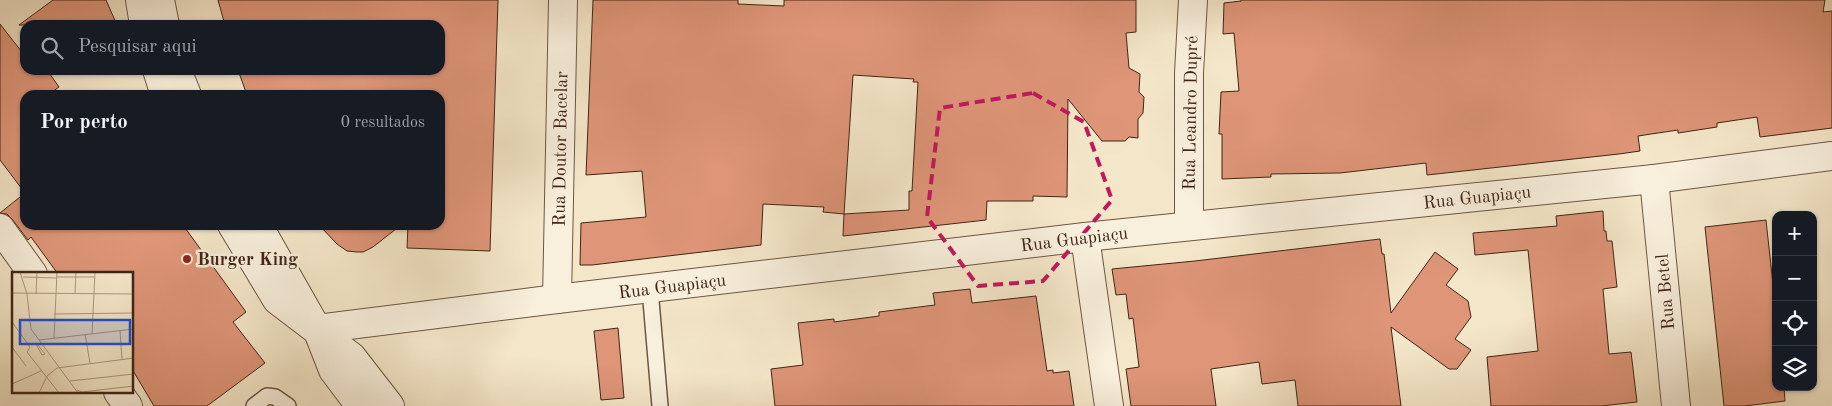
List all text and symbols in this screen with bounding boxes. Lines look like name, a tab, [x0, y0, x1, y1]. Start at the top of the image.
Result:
search box	[20, 20, 445, 75]
icon: search	[38, 34, 66, 62]
street label: Rua Leandro Dupré	[1181, 35, 1201, 191]
text: Pesquisar aqui	[78, 38, 197, 57]
street label: Rua Doutor Bacelar	[551, 71, 571, 227]
text: Por perto	[40, 112, 128, 133]
text: 0 resultados	[341, 115, 425, 131]
street label: Rua Guapiaçu	[1422, 183, 1532, 213]
map controls	[1772, 211, 1817, 391]
button: +	[1772, 211, 1817, 256]
street label: Rua Guapiaçu	[1019, 224, 1129, 256]
place label: Burger King	[197, 251, 298, 269]
marker: Burger King	[181, 253, 193, 265]
street label: Rua Betel	[1654, 253, 1678, 331]
button: −	[1772, 256, 1817, 301]
street label: Rua Guapiaçu	[617, 271, 727, 303]
inset map	[12, 272, 134, 394]
button: locate	[1772, 301, 1817, 346]
button: layers	[1772, 346, 1817, 391]

